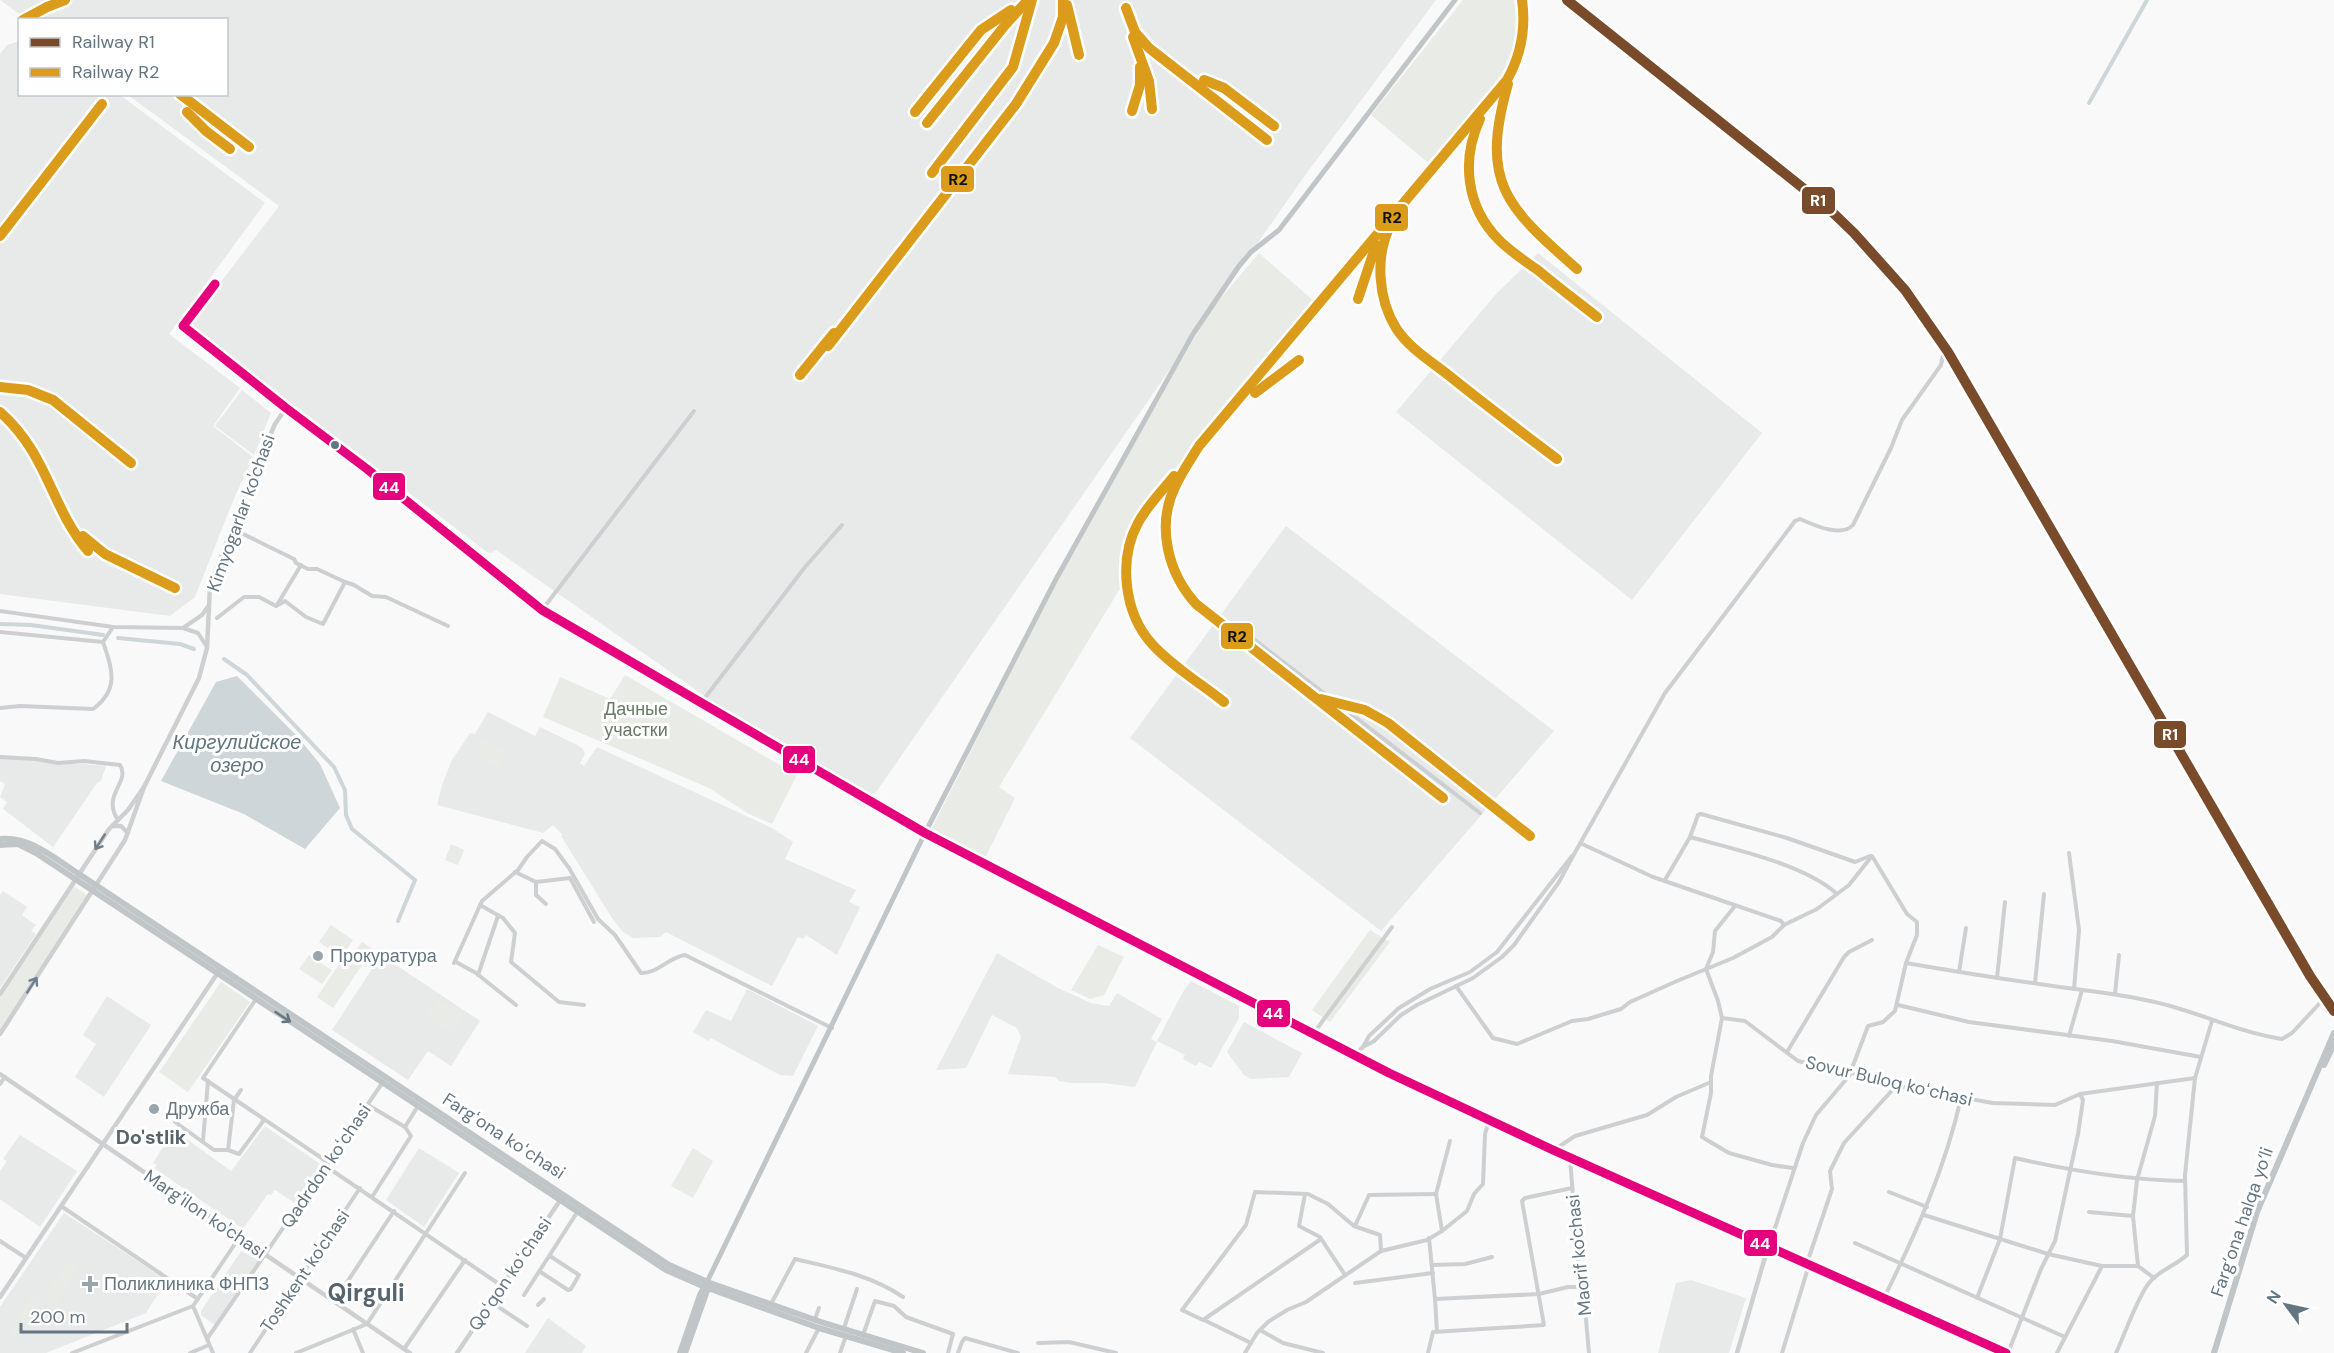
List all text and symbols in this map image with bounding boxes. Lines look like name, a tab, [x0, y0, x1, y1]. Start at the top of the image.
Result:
legend	[18, 18, 228, 96]
text: Railway R1	[72, 30, 155, 54]
text: Railway R2	[72, 60, 159, 84]
line badge: R2	[940, 165, 975, 193]
text: R2	[948, 169, 968, 190]
line badge: R1	[1801, 186, 1836, 215]
text: R1	[1810, 190, 1826, 211]
line badge: R2	[1374, 203, 1409, 232]
text: R2	[1382, 207, 1402, 228]
street label: Kimyogarlar ko'chasi	[201, 431, 281, 595]
unlabelled marker	[329, 439, 341, 451]
line badge: 44	[372, 472, 406, 501]
text: 44	[379, 477, 399, 498]
line badge: R2	[1220, 622, 1254, 650]
text: R2	[1227, 626, 1247, 647]
park label: Дачные участки	[604, 697, 668, 742]
line badge: R1	[2153, 720, 2187, 749]
text: R1	[2162, 724, 2178, 745]
water label: Киргулийское озеро	[173, 729, 301, 778]
line badge: 44	[782, 745, 816, 774]
text: 44	[789, 749, 809, 770]
one-way arrow	[94, 833, 106, 850]
place label: Прокуратура	[330, 944, 438, 968]
marker: Прокуратура	[311, 949, 325, 963]
one-way arrow	[26, 977, 38, 994]
line badge: 44	[1256, 999, 1291, 1028]
text: 44	[1263, 1003, 1283, 1024]
one-way arrow	[274, 1010, 291, 1023]
street label: Sovur Buloq koʻchasi	[1803, 1050, 1975, 1112]
street label: Fargʻona koʻchasi	[438, 1087, 570, 1185]
place label: Дружба	[166, 1097, 230, 1121]
street label: Qadrdon koʻchasi	[275, 1099, 377, 1233]
marker: Дружба	[147, 1102, 161, 1116]
district label: Do'stlik	[116, 1124, 187, 1150]
street label: Farg‘ona halqa yo‘li	[2205, 1144, 2279, 1300]
street label: Marg'ilon ko'chasi	[139, 1164, 271, 1264]
street label: Maorif ko'chasi	[1561, 1193, 1597, 1317]
street label: Toshkent ko'chasi	[255, 1205, 355, 1337]
street label: Qoʻqon koʻchasi	[463, 1212, 557, 1336]
line badge: 44	[1743, 1229, 1778, 1257]
text: 44	[1750, 1233, 1770, 1254]
place label: Поликлиника ФНПЗ	[104, 1272, 269, 1296]
marker: Поликлиника ФНПЗ	[81, 1275, 99, 1293]
north arrow	[2256, 1275, 2316, 1335]
district label: Qirguli	[328, 1277, 405, 1308]
text: N	[2262, 1286, 2286, 1308]
scale bar	[21, 1296, 128, 1334]
text: 200 m	[30, 1305, 86, 1329]

